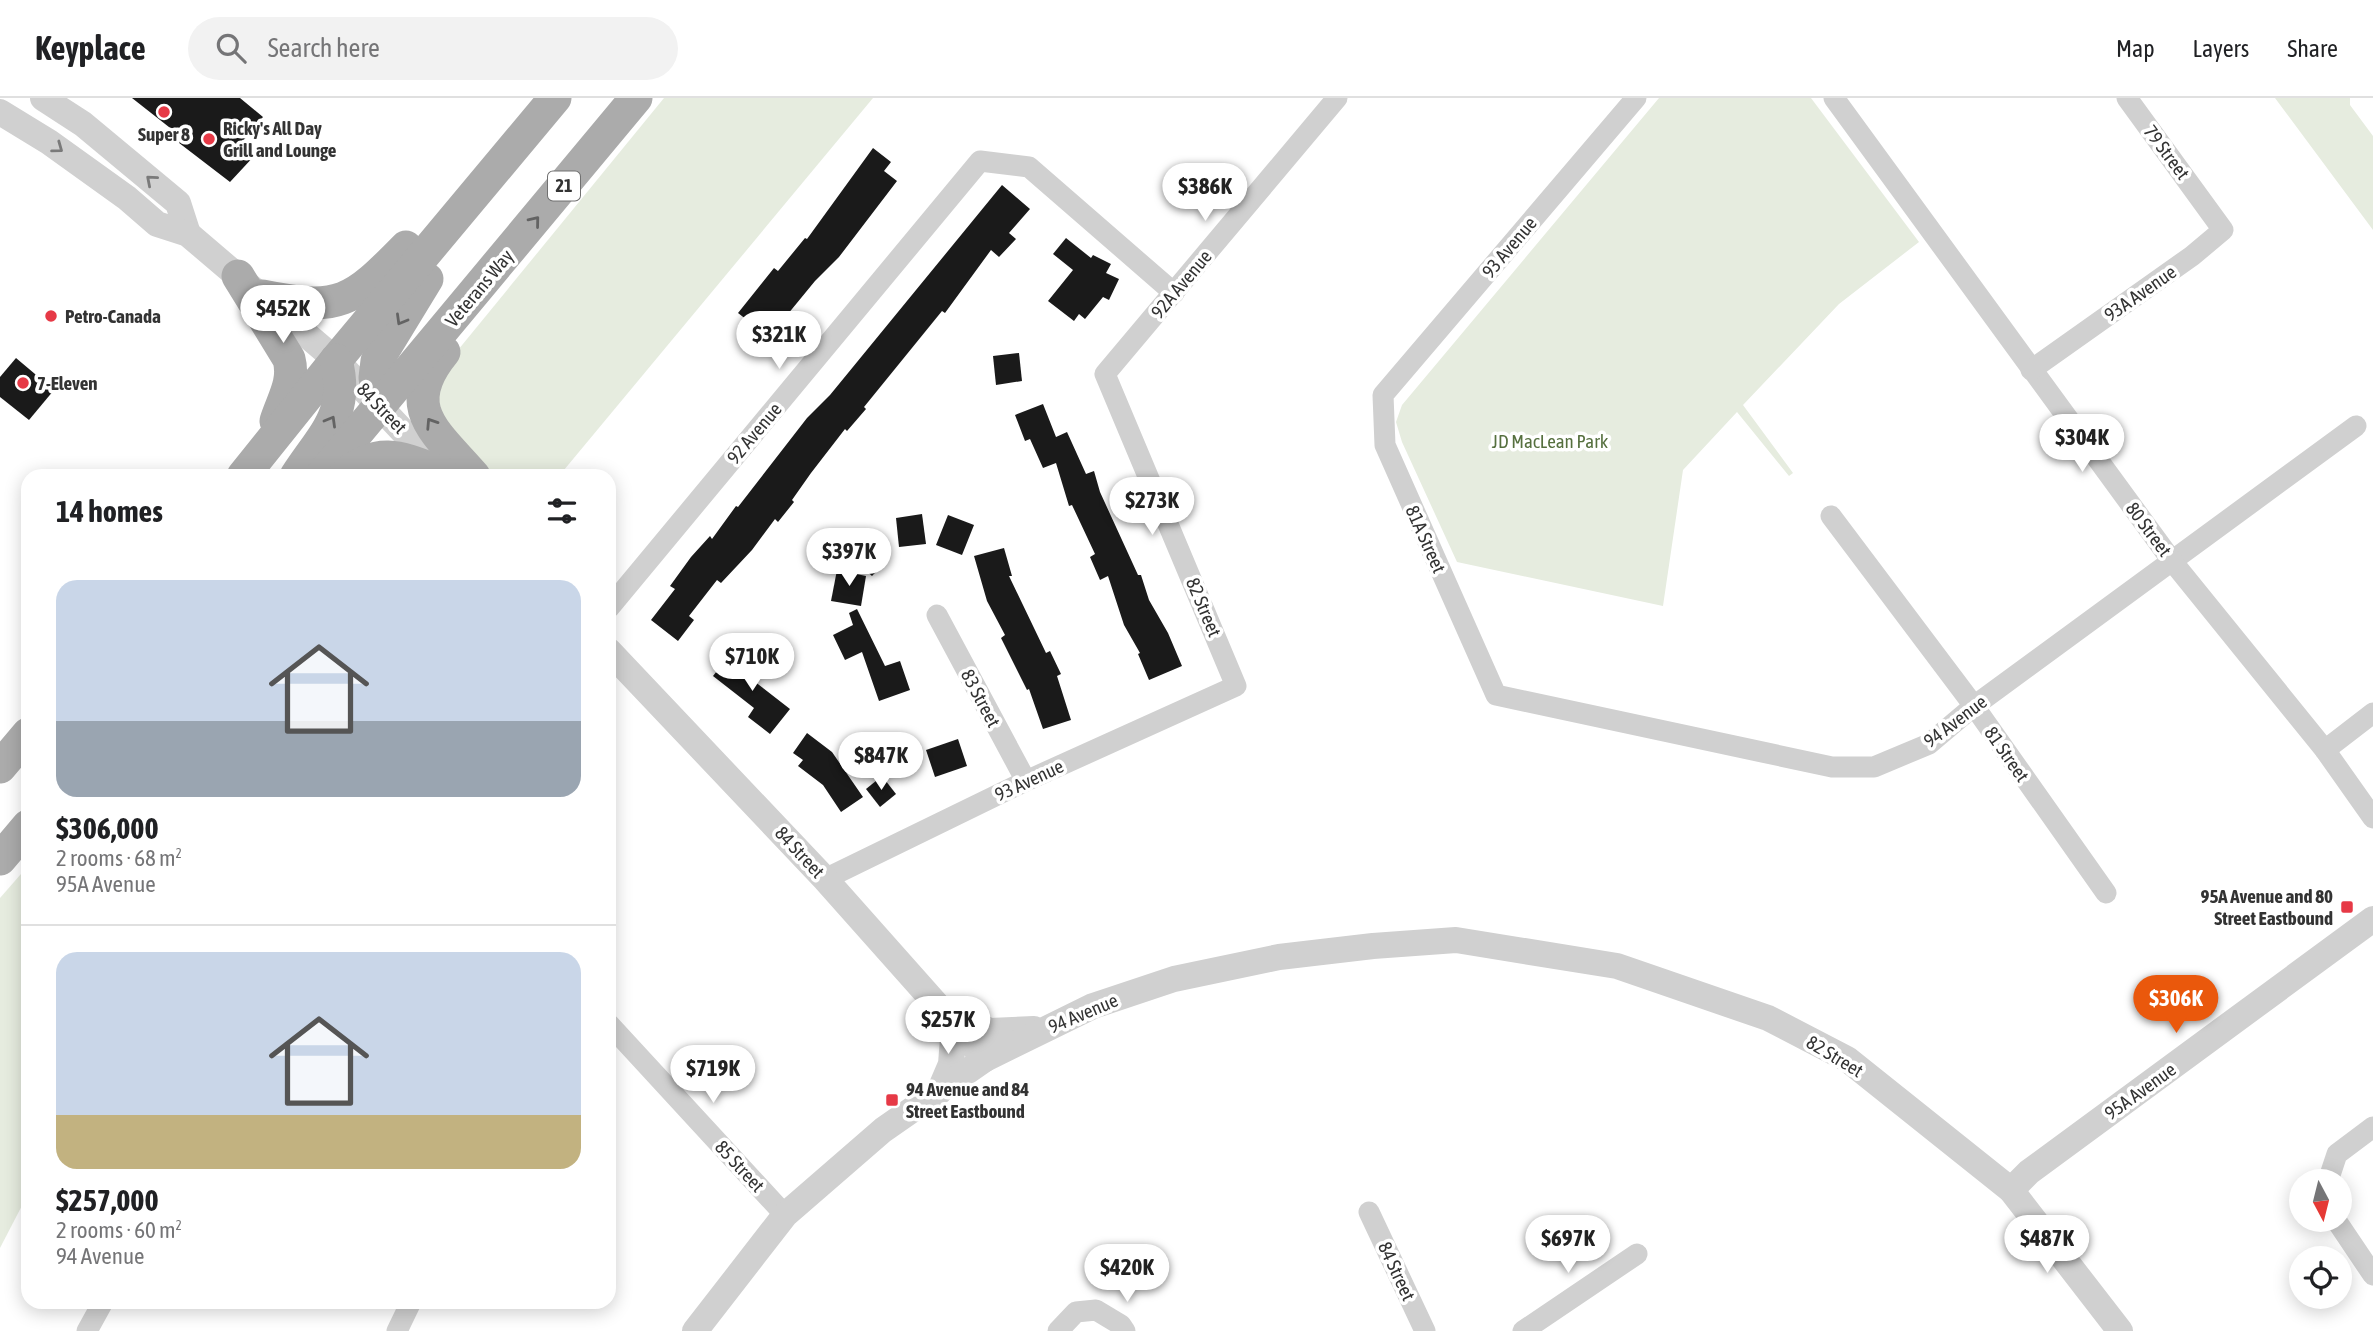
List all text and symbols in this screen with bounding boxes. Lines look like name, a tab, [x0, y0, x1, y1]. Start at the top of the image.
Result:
search box	[188, 17, 678, 80]
text: Keyplace	[35, 29, 146, 67]
icon: search	[212, 29, 250, 67]
text: Search here	[268, 33, 380, 63]
text: Map	[2116, 35, 2155, 62]
text: Layers	[2193, 35, 2249, 62]
text: Share	[2287, 35, 2338, 62]
marker: Super 8	[156, 104, 172, 120]
place label: Ricky's All Day Grill and Lounge	[223, 117, 337, 161]
street label: 79 Street	[2140, 121, 2194, 183]
place label: Super 8	[138, 123, 190, 145]
marker: Ricky's All Day Grill and Lounge	[201, 131, 217, 147]
one-way arrow	[50, 140, 63, 152]
pin: $386K	[1156, 164, 1254, 223]
road number: 21	[548, 172, 580, 200]
text: $386K	[1178, 173, 1232, 199]
one-way arrow	[146, 176, 159, 188]
street label: 93 Avenue	[1477, 212, 1541, 282]
one-way arrow	[527, 217, 539, 230]
street label: Veterans Way	[440, 245, 518, 331]
street label: 92A Avenue	[1146, 245, 1216, 323]
street label: 93A Avenue	[2100, 260, 2180, 326]
pin: $452K	[234, 286, 332, 345]
text: $452K	[256, 295, 310, 321]
place label: Petro-Canada	[65, 305, 161, 327]
marker: Petro-Canada	[43, 308, 59, 324]
pin: $321K	[730, 312, 828, 371]
one-way arrow	[396, 313, 409, 326]
text: $321K	[752, 321, 806, 347]
place label: 7-Eleven	[37, 372, 98, 394]
marker: 7-Eleven	[15, 375, 31, 391]
street label: 84 Street	[352, 378, 412, 438]
street label: 92 Avenue	[722, 398, 786, 468]
pin: $304K	[2033, 414, 2131, 474]
one-way arrow	[323, 416, 336, 429]
one-way arrow	[426, 418, 439, 431]
text: $304K	[2055, 424, 2109, 450]
park label: JD MacLean Park	[1492, 430, 1609, 452]
pin: $273K	[1103, 478, 1201, 537]
text: $273K	[1125, 487, 1179, 513]
icon: filters	[543, 492, 581, 530]
text: 14 homes	[56, 494, 163, 528]
street label: 80 Street	[2122, 498, 2176, 560]
street label: 81A Street	[1401, 502, 1451, 576]
pin: $397K	[800, 528, 898, 588]
text: $397K	[822, 538, 876, 564]
street label: 82 Street	[1182, 574, 1226, 640]
icon: home	[256, 626, 382, 752]
pin: $710K	[703, 634, 801, 693]
text: $710K	[725, 643, 779, 669]
street label: 83 Street	[957, 665, 1005, 731]
street label: 94 Avenue	[1919, 690, 1991, 752]
street label: 81 Street	[1980, 722, 2034, 786]
pin: $847K	[832, 732, 930, 792]
text: $847K	[854, 742, 908, 768]
street label: 93 Avenue	[991, 755, 1067, 805]
text: $306,000	[56, 811, 159, 845]
street label: 84 Street	[771, 822, 829, 882]
text: 2 rooms · 68 m²	[56, 845, 182, 871]
text: 95A Avenue	[56, 871, 156, 897]
place label: 95A Avenue and 80 Street Eastbound	[2201, 885, 2333, 929]
marker: 95A Avenue and 80 Street Eastbound	[2339, 899, 2355, 915]
pin: $306K	[2127, 976, 2225, 1035]
text: $306K	[2149, 985, 2203, 1011]
street label: 94 Avenue	[1045, 989, 1121, 1037]
pin: $257K	[899, 996, 997, 1056]
icon: home	[256, 998, 382, 1124]
text: $257K	[921, 1006, 975, 1032]
street label: 82 Street	[1803, 1031, 1867, 1081]
pin: $719K	[664, 1046, 762, 1105]
text: $719K	[686, 1055, 740, 1081]
street label: 95A Avenue	[2100, 1058, 2180, 1124]
place label: 94 Avenue and 84 Street Eastbound	[906, 1078, 1029, 1122]
marker: 94 Avenue and 84 Street Eastbound	[884, 1092, 900, 1108]
street label: 85 Street	[711, 1136, 769, 1196]
north arrow	[2289, 1169, 2352, 1232]
map controls	[2289, 1169, 2352, 1309]
text: $257,000	[56, 1183, 159, 1217]
pin: $697K	[1519, 1216, 1617, 1275]
pin: $487K	[1998, 1216, 2096, 1275]
text: 2 rooms · 60 m²	[56, 1217, 182, 1243]
text: $697K	[1541, 1225, 1595, 1251]
text: $487K	[2020, 1225, 2074, 1251]
street label: 84 Street	[1374, 1238, 1420, 1304]
text: 94 Avenue	[56, 1243, 144, 1269]
pin: $420K	[1078, 1244, 1176, 1304]
button: locate	[2289, 1246, 2352, 1309]
text: $420K	[1100, 1254, 1154, 1280]

